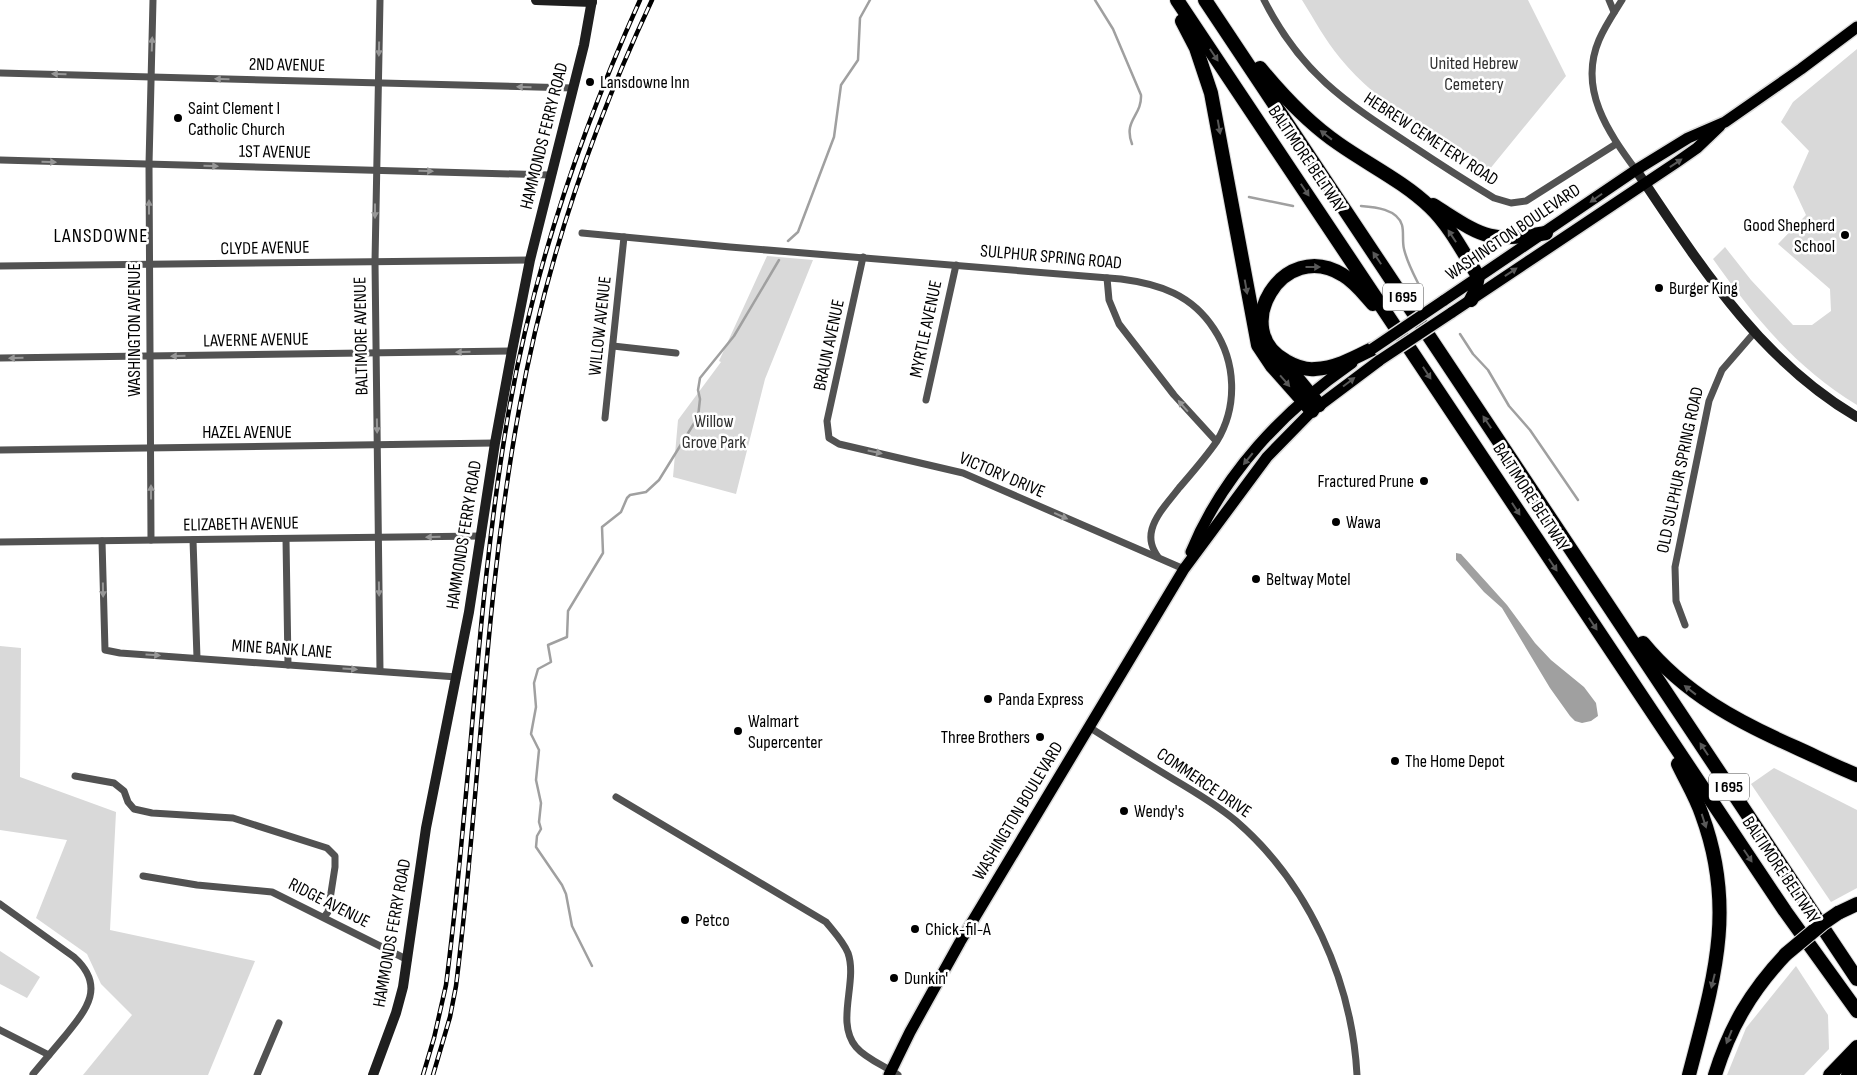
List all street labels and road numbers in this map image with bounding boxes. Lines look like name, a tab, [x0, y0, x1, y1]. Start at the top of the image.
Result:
street label: 2ND AVENUE	[249, 54, 325, 76]
street label: HAMMONDS FERRY ROAD	[516, 61, 572, 211]
street label: HEBREW CEMETERY ROAD	[1360, 88, 1502, 190]
street label: BALTIMORE BELTWAY	[1264, 102, 1351, 217]
street label: 1ST AVENUE	[239, 141, 311, 163]
street label: WASHINGTON BOULEVARD	[1442, 179, 1584, 285]
street label: CLYDE AVENUE	[220, 237, 310, 259]
street label: SULPHUR SPRING ROAD	[979, 240, 1123, 274]
street label: WASHINGTON AVENUE	[124, 263, 145, 397]
street label: WILLOW AVENUE	[584, 275, 616, 377]
street label: BALTIMORE AVENUE	[349, 277, 373, 395]
street label: MYRTLE AVENUE	[905, 279, 947, 379]
road number: I 695	[1383, 284, 1423, 310]
street label: BRAUN AVENUE	[809, 297, 849, 393]
street label: LAVERNE AVENUE	[203, 329, 309, 351]
street label: OLD SULPHUR SPRING ROAD	[1652, 385, 1708, 555]
street label: HAZEL AVENUE	[202, 422, 292, 443]
street label: BALTIMORE BELTWAY	[1488, 439, 1574, 555]
street label: VICTORY DRIVE	[956, 448, 1048, 502]
street label: HAMMONDS FERRY ROAD	[442, 459, 486, 611]
street label: ELIZABETH AVENUE	[183, 512, 299, 536]
street label: MINE BANK LANE	[231, 635, 333, 663]
street label: WASHINGTON BOULEVARD	[968, 738, 1068, 884]
street label: COMMERCE DRIVE	[1153, 744, 1255, 822]
road number: I 695	[1709, 774, 1749, 800]
street label: BALTIMORE BELTWAY	[1738, 813, 1825, 928]
street label: HAMMONDS FERRY ROAD	[369, 857, 415, 1009]
street label: RIDGE AVENUE	[285, 874, 373, 932]

